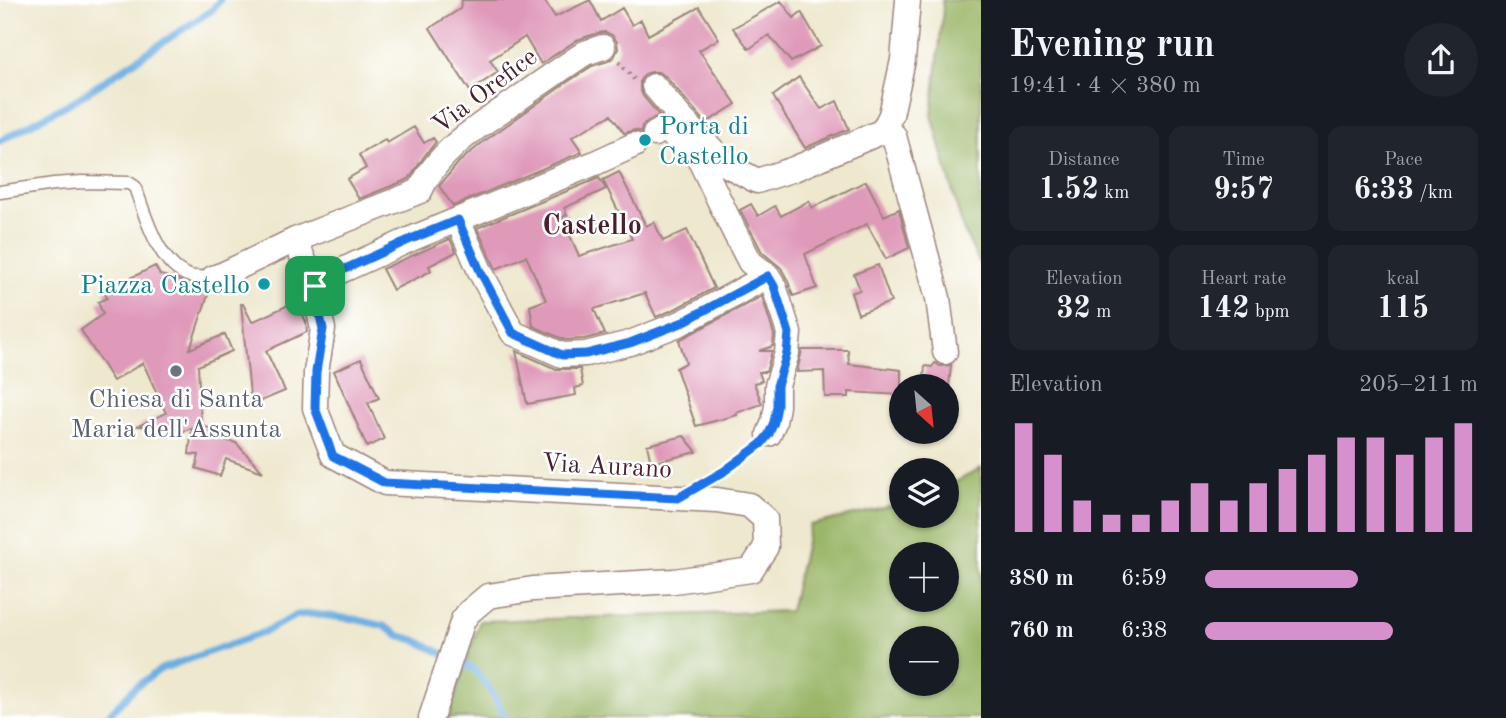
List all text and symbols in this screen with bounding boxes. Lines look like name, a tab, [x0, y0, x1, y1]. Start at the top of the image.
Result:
button: share	[1404, 23, 1478, 97]
text: Evening run	[1009, 27, 1215, 65]
street label: Via Orefice	[428, 44, 543, 139]
text: 19:41 · 4 × 380 m	[1009, 74, 1201, 97]
place label: Porta di Castello	[659, 114, 749, 170]
marker: Porta di Castello	[637, 132, 653, 148]
text: Distance	[1048, 151, 1120, 170]
text: Time	[1222, 151, 1265, 170]
text: Pace	[1384, 151, 1422, 170]
text: 1.52	[1038, 175, 1099, 205]
text: 9:57	[1213, 175, 1274, 205]
text: 6:33	[1353, 175, 1414, 205]
text: km	[1099, 184, 1129, 203]
text: /km	[1414, 184, 1453, 203]
district label: Castello	[542, 213, 642, 241]
pin	[285, 256, 345, 316]
icon: arrive	[296, 267, 334, 305]
text: Elevation	[1045, 270, 1122, 289]
text: Heart rate	[1201, 270, 1286, 289]
text: kcal	[1387, 270, 1420, 289]
place label: Piazza Castello	[80, 273, 250, 299]
marker: Piazza Castello	[256, 276, 272, 292]
text: 32	[1056, 294, 1091, 324]
text: 142	[1197, 294, 1250, 324]
text: 115	[1377, 294, 1429, 324]
text: m	[1091, 303, 1111, 322]
text: bpm	[1250, 303, 1290, 322]
marker: Chiesa di Santa Maria dell'Assunta	[168, 363, 184, 379]
text: Elevation	[1009, 373, 1103, 396]
text: 205–211 m	[1359, 373, 1478, 396]
north arrow	[889, 374, 959, 444]
map controls	[889, 374, 959, 696]
place label: Chiesa di Santa Maria dell'Assunta	[71, 387, 281, 443]
street label: Via Aurano	[541, 451, 673, 483]
button: layers	[889, 458, 959, 528]
button: +	[889, 542, 959, 612]
text: 380 m	[1009, 567, 1074, 590]
text: 6:59	[1121, 567, 1167, 590]
text: 760 m	[1009, 619, 1074, 642]
text: 6:38	[1121, 619, 1167, 642]
button: −	[889, 626, 959, 696]

